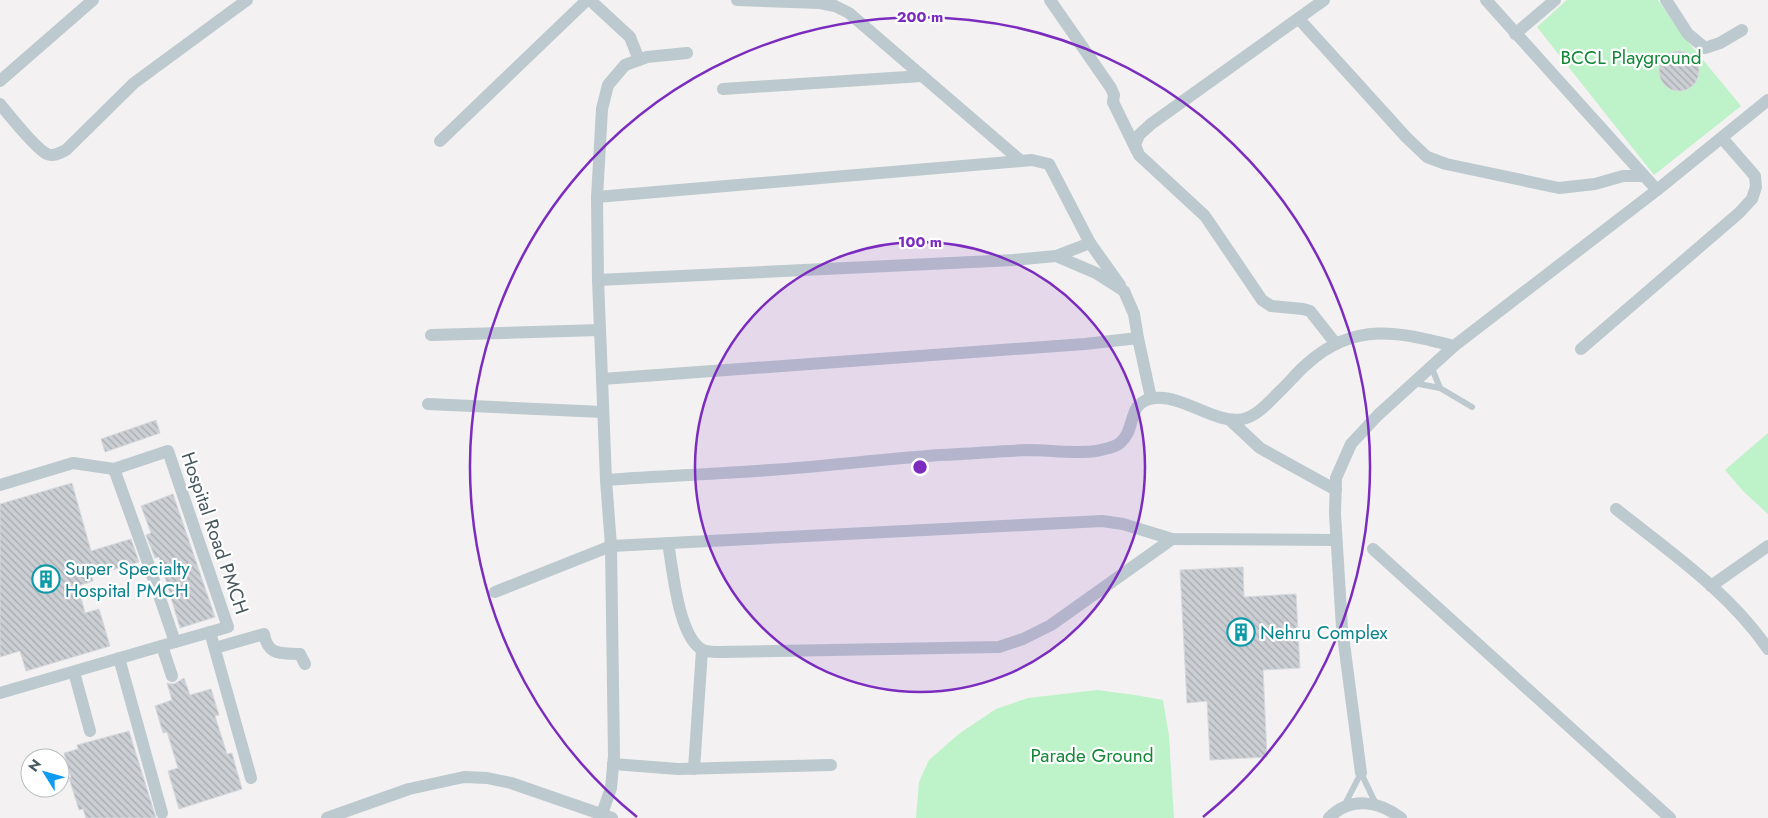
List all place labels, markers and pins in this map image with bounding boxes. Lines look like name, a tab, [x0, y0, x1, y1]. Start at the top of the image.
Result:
centre of rings	[911, 458, 929, 476]
place label: Super Specialty Hospital PMCH	[65, 555, 190, 604]
building icon: Super Specialty Hospital PMCH	[31, 564, 61, 594]
building icon: Nehru Complex	[1226, 617, 1256, 647]
place label: Nehru Complex	[1260, 619, 1388, 646]

